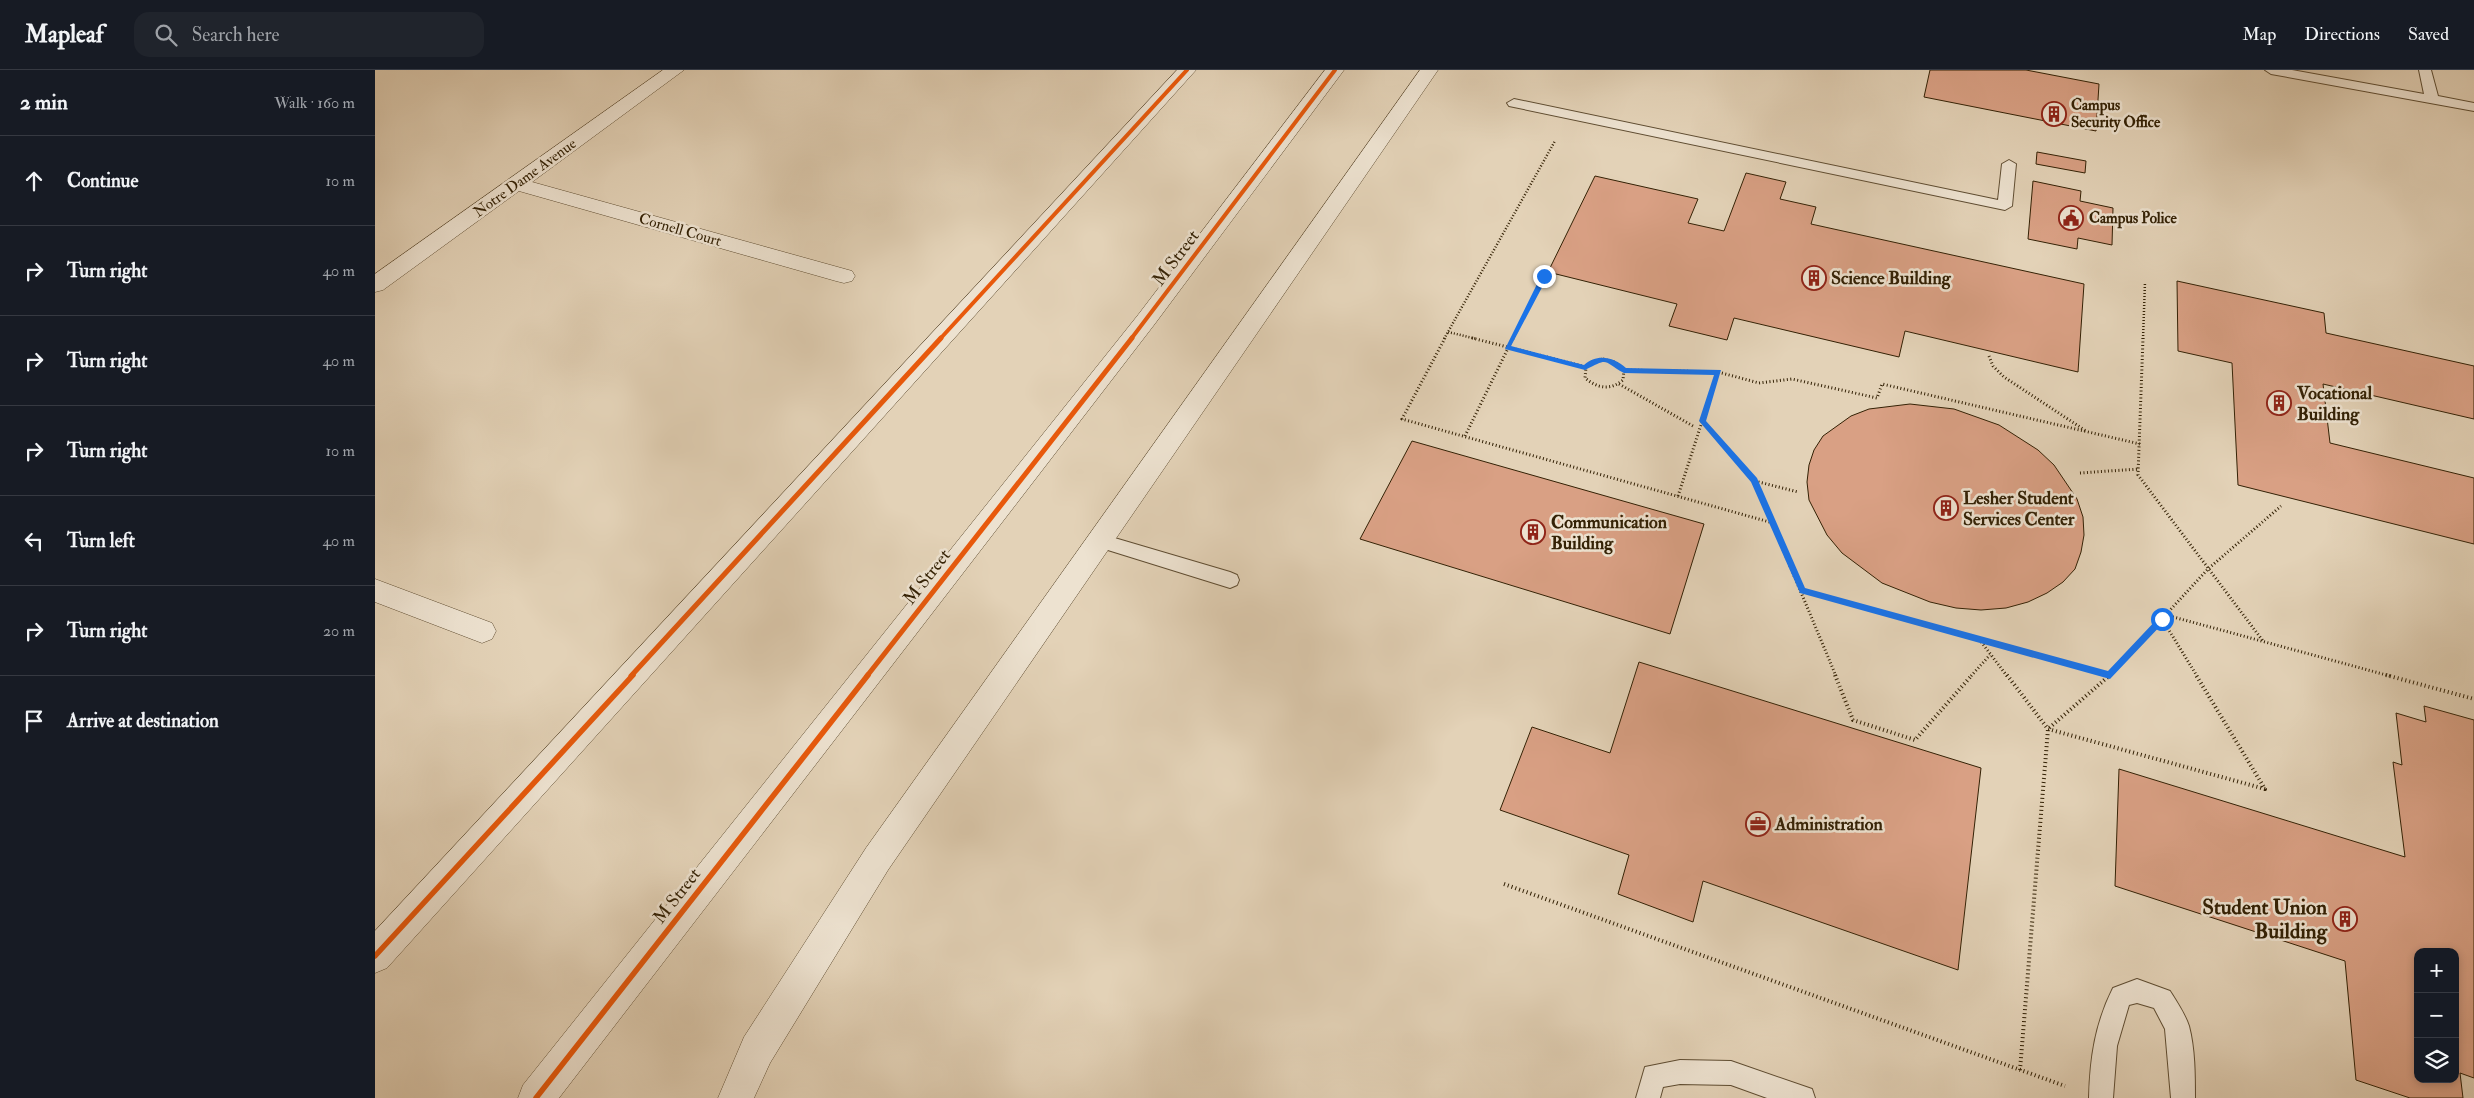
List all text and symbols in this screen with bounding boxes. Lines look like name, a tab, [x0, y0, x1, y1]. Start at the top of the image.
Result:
search box	[134, 12, 484, 57]
text: Mapleaf	[25, 19, 104, 50]
icon: search	[152, 21, 180, 49]
text: Search here	[192, 23, 279, 47]
text: Map	[2243, 23, 2276, 46]
text: Directions	[2304, 23, 2380, 46]
text: Saved	[2408, 23, 2449, 46]
text: 2 min	[20, 89, 68, 116]
text: Walk · 160 m	[274, 93, 355, 113]
place label: Campus Security Office	[2071, 96, 2161, 133]
building icon: Campus Security Office	[2041, 101, 2067, 127]
street label: Notre Dame Avenue	[470, 134, 580, 222]
icon: ahead	[20, 167, 48, 195]
text: Continue	[67, 169, 138, 193]
text: 10 m	[325, 171, 355, 191]
public building icon: Campus Police	[2058, 205, 2084, 231]
street label: Cornell Court	[636, 209, 724, 251]
place label: Campus Police	[2089, 209, 2178, 229]
street label: M Street	[1147, 225, 1205, 291]
icon: right	[20, 257, 48, 285]
text: Turn right	[67, 259, 147, 283]
text: 40 m	[322, 261, 355, 281]
route end	[1533, 265, 1556, 288]
building icon: Science Building	[1801, 265, 1827, 291]
place label: Science Building	[1831, 267, 1952, 290]
icon: right	[20, 347, 48, 375]
text: Turn right	[67, 349, 147, 373]
text: 40 m	[322, 351, 355, 371]
place label: Vocational Building	[2296, 382, 2372, 426]
building icon: Vocational Building	[2266, 390, 2292, 416]
icon: right	[20, 437, 48, 465]
text: Turn right	[67, 439, 147, 463]
text: 10 m	[325, 441, 355, 461]
place label: Lesher Student Services Center	[1963, 487, 2075, 531]
building icon: Lesher Student Services Center	[1933, 495, 1959, 521]
place label: Communication Building	[1551, 511, 1668, 555]
building icon: Communication Building	[1520, 519, 1546, 545]
icon: left	[20, 527, 48, 555]
text: Turn left	[67, 529, 135, 553]
text: 40 m	[322, 531, 355, 551]
street label: M Street	[898, 544, 956, 610]
route start	[2151, 608, 2174, 631]
icon: right	[20, 617, 48, 645]
text: Turn right	[67, 619, 147, 643]
text: 20 m	[323, 621, 355, 641]
icon: arrive	[20, 707, 48, 735]
text: Arrive at destination	[67, 709, 219, 733]
office icon: Administration	[1745, 811, 1771, 837]
place label: Administration	[1774, 813, 1883, 836]
street label: M Street	[648, 863, 706, 929]
place label: Student Union Building	[2202, 894, 2328, 945]
building icon: Student Union Building	[2332, 906, 2358, 932]
map controls	[2414, 948, 2459, 1083]
button: +	[2414, 948, 2459, 993]
button: −	[2414, 993, 2459, 1038]
button: layers	[2414, 1038, 2459, 1083]

